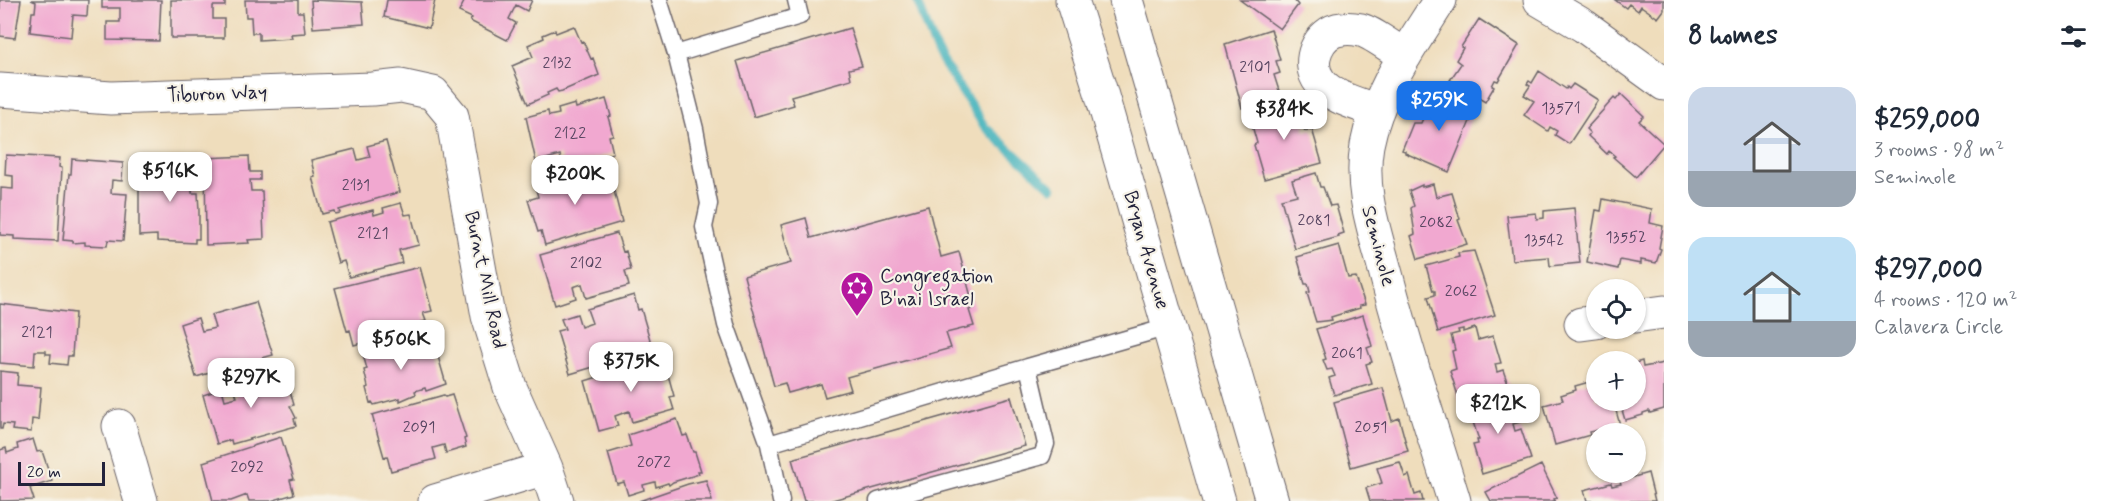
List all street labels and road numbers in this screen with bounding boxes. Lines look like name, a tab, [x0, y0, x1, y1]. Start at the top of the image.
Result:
street label: Tiburon Way	[166, 79, 268, 109]
street label: Bryan Avenue	[1116, 188, 1176, 312]
street label: Seminole	[1354, 203, 1402, 289]
street label: Burnt Mill Road	[457, 209, 513, 351]

